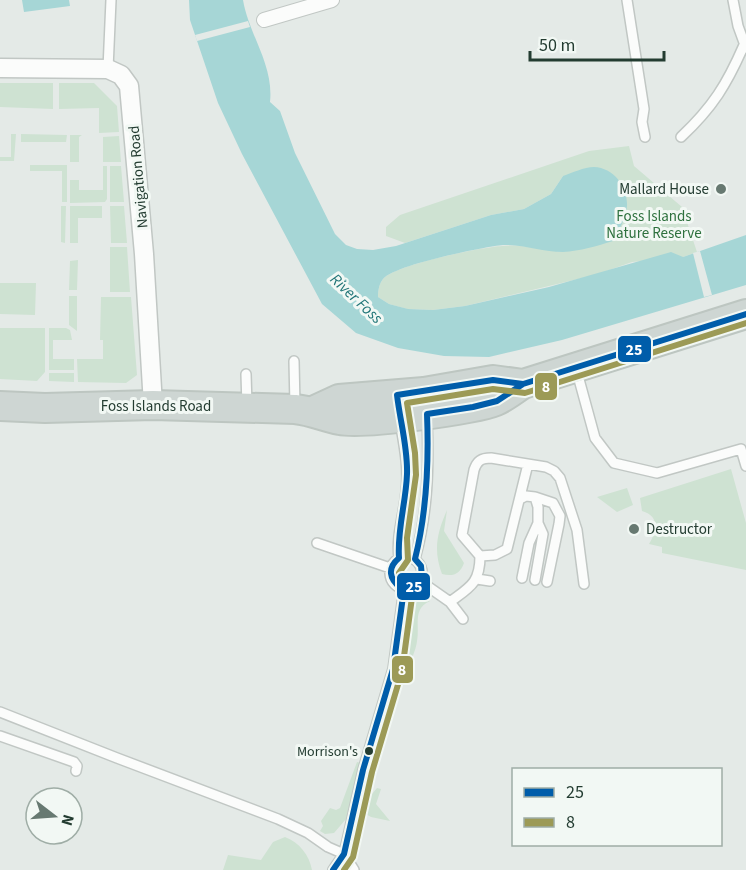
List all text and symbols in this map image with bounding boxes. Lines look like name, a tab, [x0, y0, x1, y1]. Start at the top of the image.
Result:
scale bar	[530, 24, 664, 62]
text: 50 m	[539, 33, 575, 58]
street label: Navigation Road	[124, 125, 153, 229]
place label: Mallard House	[619, 179, 709, 200]
marker: Mallard House	[714, 182, 728, 196]
park label: Foss Islands Nature Reserve	[606, 206, 702, 244]
water label: River Foss	[325, 269, 388, 329]
line badge: 25	[617, 335, 652, 363]
text: 25	[626, 339, 642, 361]
line badge: 8	[534, 372, 558, 401]
text: 8	[542, 376, 550, 398]
street label: Foss Islands Road	[101, 396, 211, 417]
place label: Destructor	[646, 519, 713, 540]
marker: Destructor	[627, 522, 641, 536]
line badge: 25	[396, 572, 431, 601]
text: 25	[406, 576, 422, 598]
line badge: 8	[391, 655, 414, 684]
text: 8	[398, 659, 406, 681]
place label: Morrison's	[297, 742, 358, 762]
marker: Morrison's	[363, 745, 375, 757]
legend	[512, 768, 722, 846]
text: 25	[566, 780, 584, 805]
north arrow	[24, 786, 84, 846]
text: 8	[566, 810, 575, 835]
text: N	[55, 812, 79, 828]

